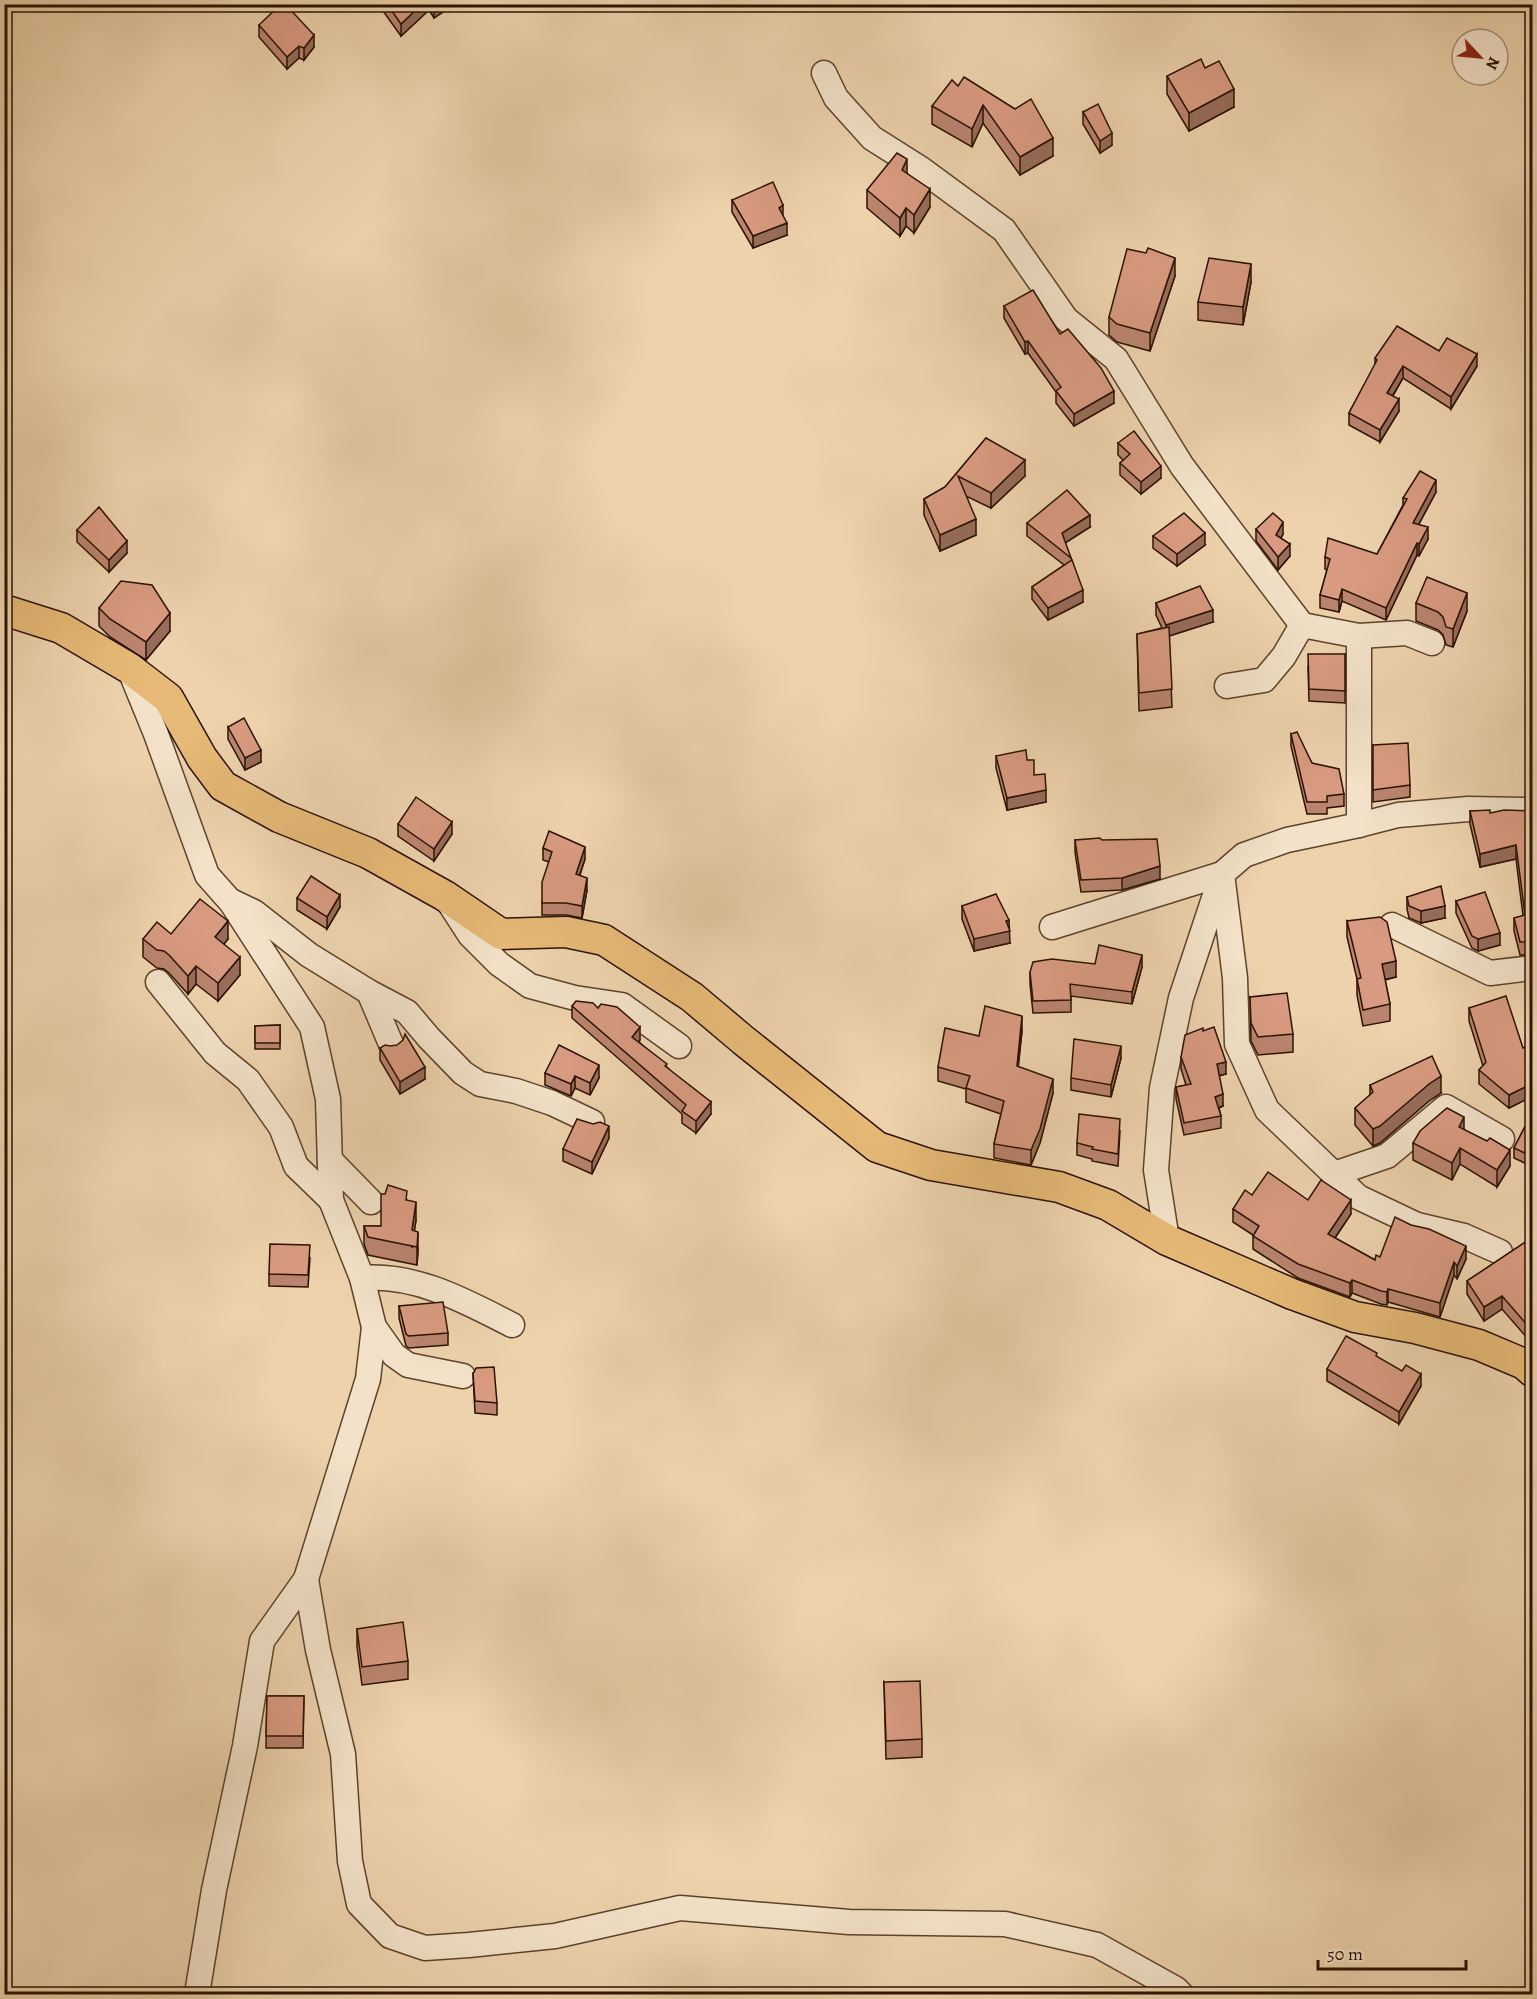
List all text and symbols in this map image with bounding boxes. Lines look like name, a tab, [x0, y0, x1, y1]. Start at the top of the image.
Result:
north arrow	[1450, 27, 1510, 87]
text: N	[1480, 53, 1505, 74]
scale bar	[1318, 1933, 1466, 1971]
text: 50 m	[1327, 1942, 1363, 1966]

